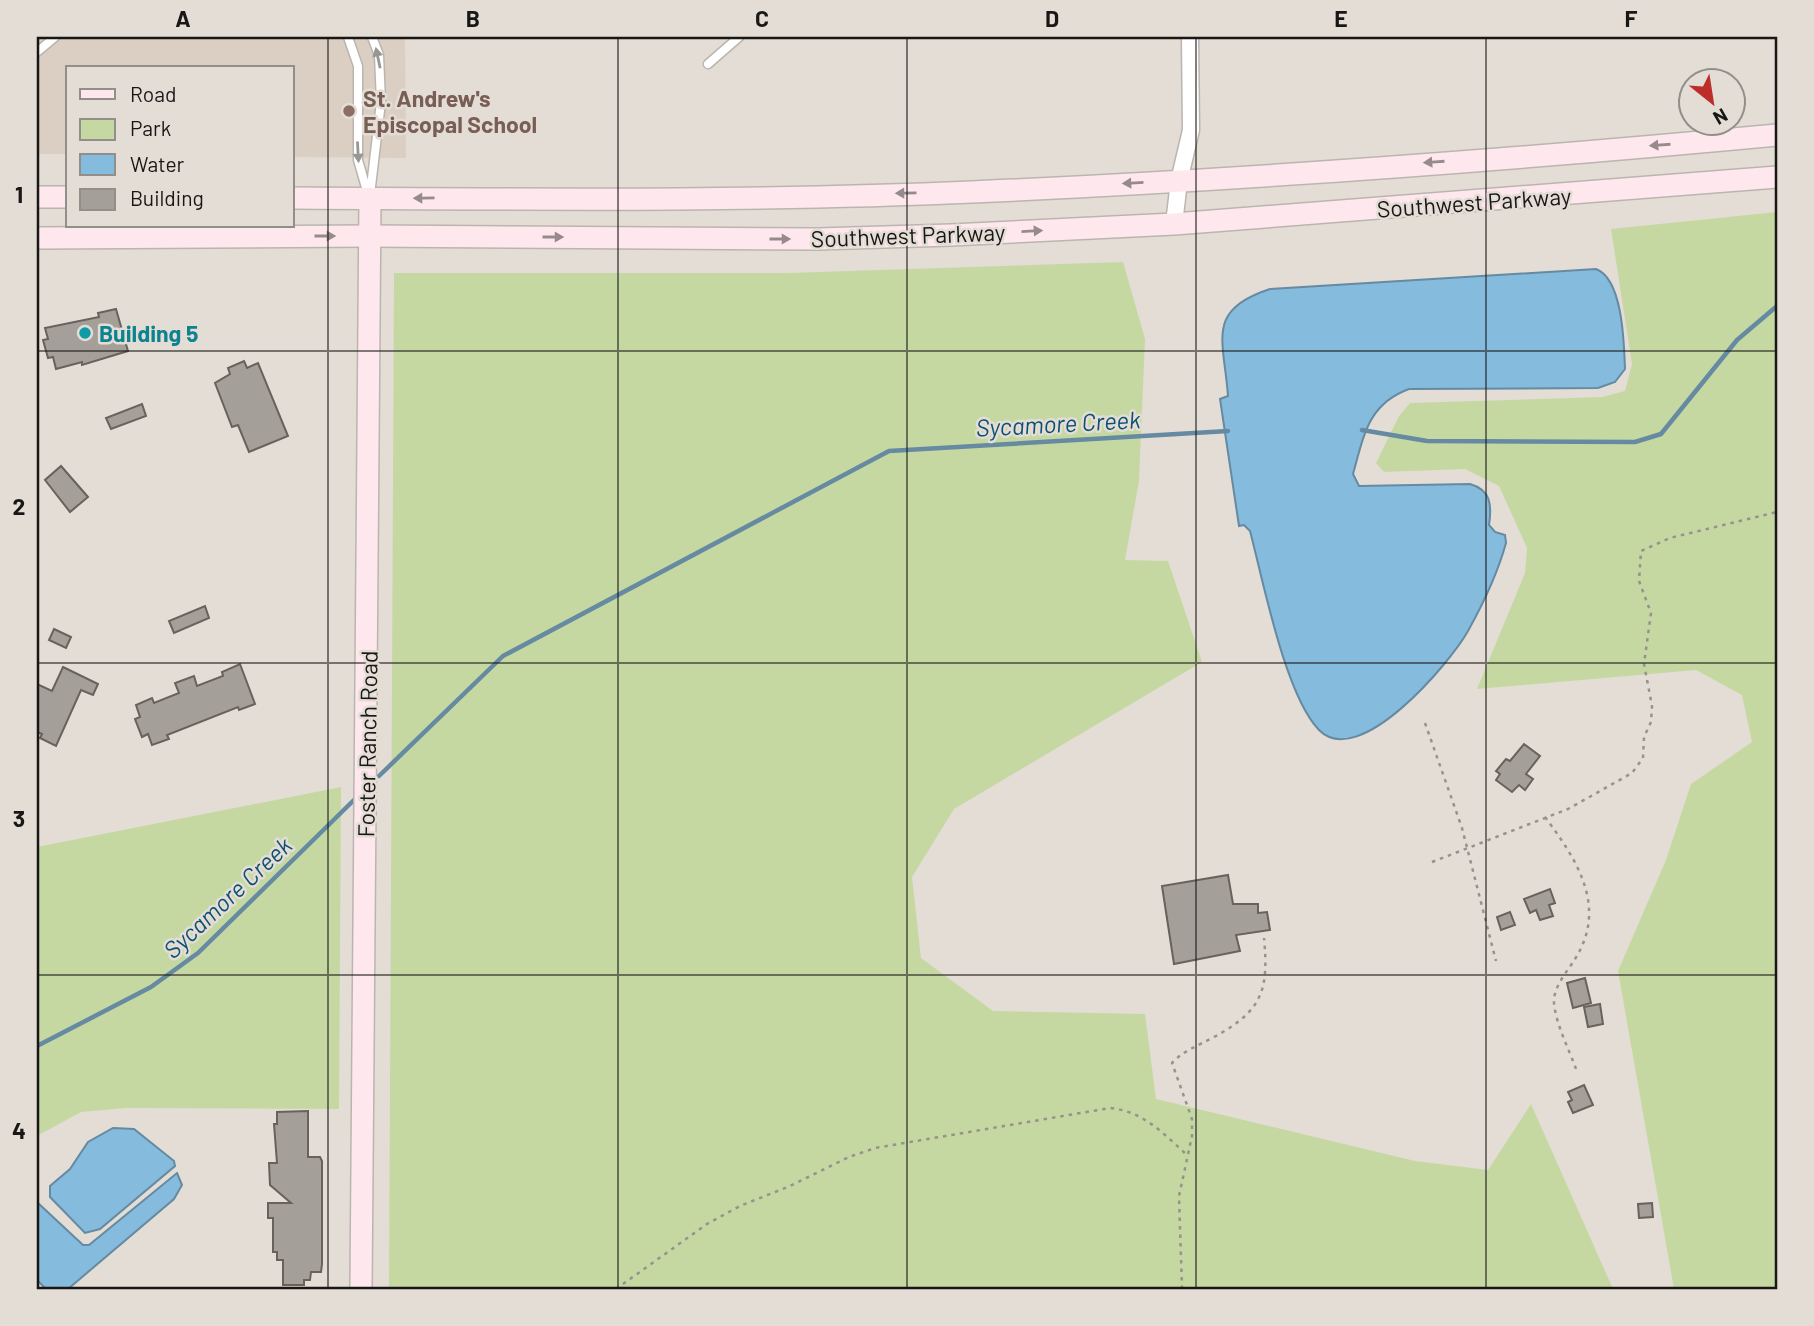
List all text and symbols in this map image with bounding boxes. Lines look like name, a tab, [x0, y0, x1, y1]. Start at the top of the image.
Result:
text: A	[175, 4, 191, 32]
text: B	[466, 4, 480, 32]
text: C	[755, 4, 769, 32]
text: D	[1045, 4, 1059, 32]
text: E	[1334, 4, 1348, 32]
text: F	[1625, 4, 1638, 32]
one-way arrow	[373, 47, 384, 69]
legend	[66, 66, 294, 228]
north arrow	[1678, 66, 1748, 136]
text: Road	[130, 81, 176, 106]
place label: St. Andrew's Episcopal School	[363, 84, 537, 138]
marker: St. Andrew's Episcopal School	[341, 103, 357, 119]
text: N	[1710, 104, 1732, 130]
text: Park	[130, 115, 171, 140]
one-way arrow	[1649, 140, 1671, 151]
one-way arrow	[353, 141, 364, 163]
text: Water	[130, 151, 185, 176]
one-way arrow	[1422, 157, 1444, 168]
one-way arrow	[1122, 178, 1144, 189]
text: 1	[15, 180, 23, 208]
street label: Southwest Parkway	[1376, 181, 1573, 223]
text: Building	[130, 185, 204, 210]
one-way arrow	[895, 188, 917, 199]
one-way arrow	[413, 192, 435, 204]
street label: Southwest Parkway	[810, 218, 1006, 252]
one-way arrow	[1022, 225, 1044, 236]
one-way arrow	[315, 231, 337, 242]
one-way arrow	[542, 231, 564, 243]
one-way arrow	[770, 233, 792, 244]
place label: Building 5	[99, 319, 198, 347]
marker: Building 5	[77, 325, 93, 341]
water label: Sycamore Creek	[975, 404, 1141, 442]
text: 2	[13, 492, 25, 520]
street label: Foster Ranch Road	[351, 650, 383, 838]
text: 3	[13, 804, 25, 832]
water label: Sycamore Creek	[157, 830, 297, 964]
text: 4	[12, 1116, 26, 1144]

